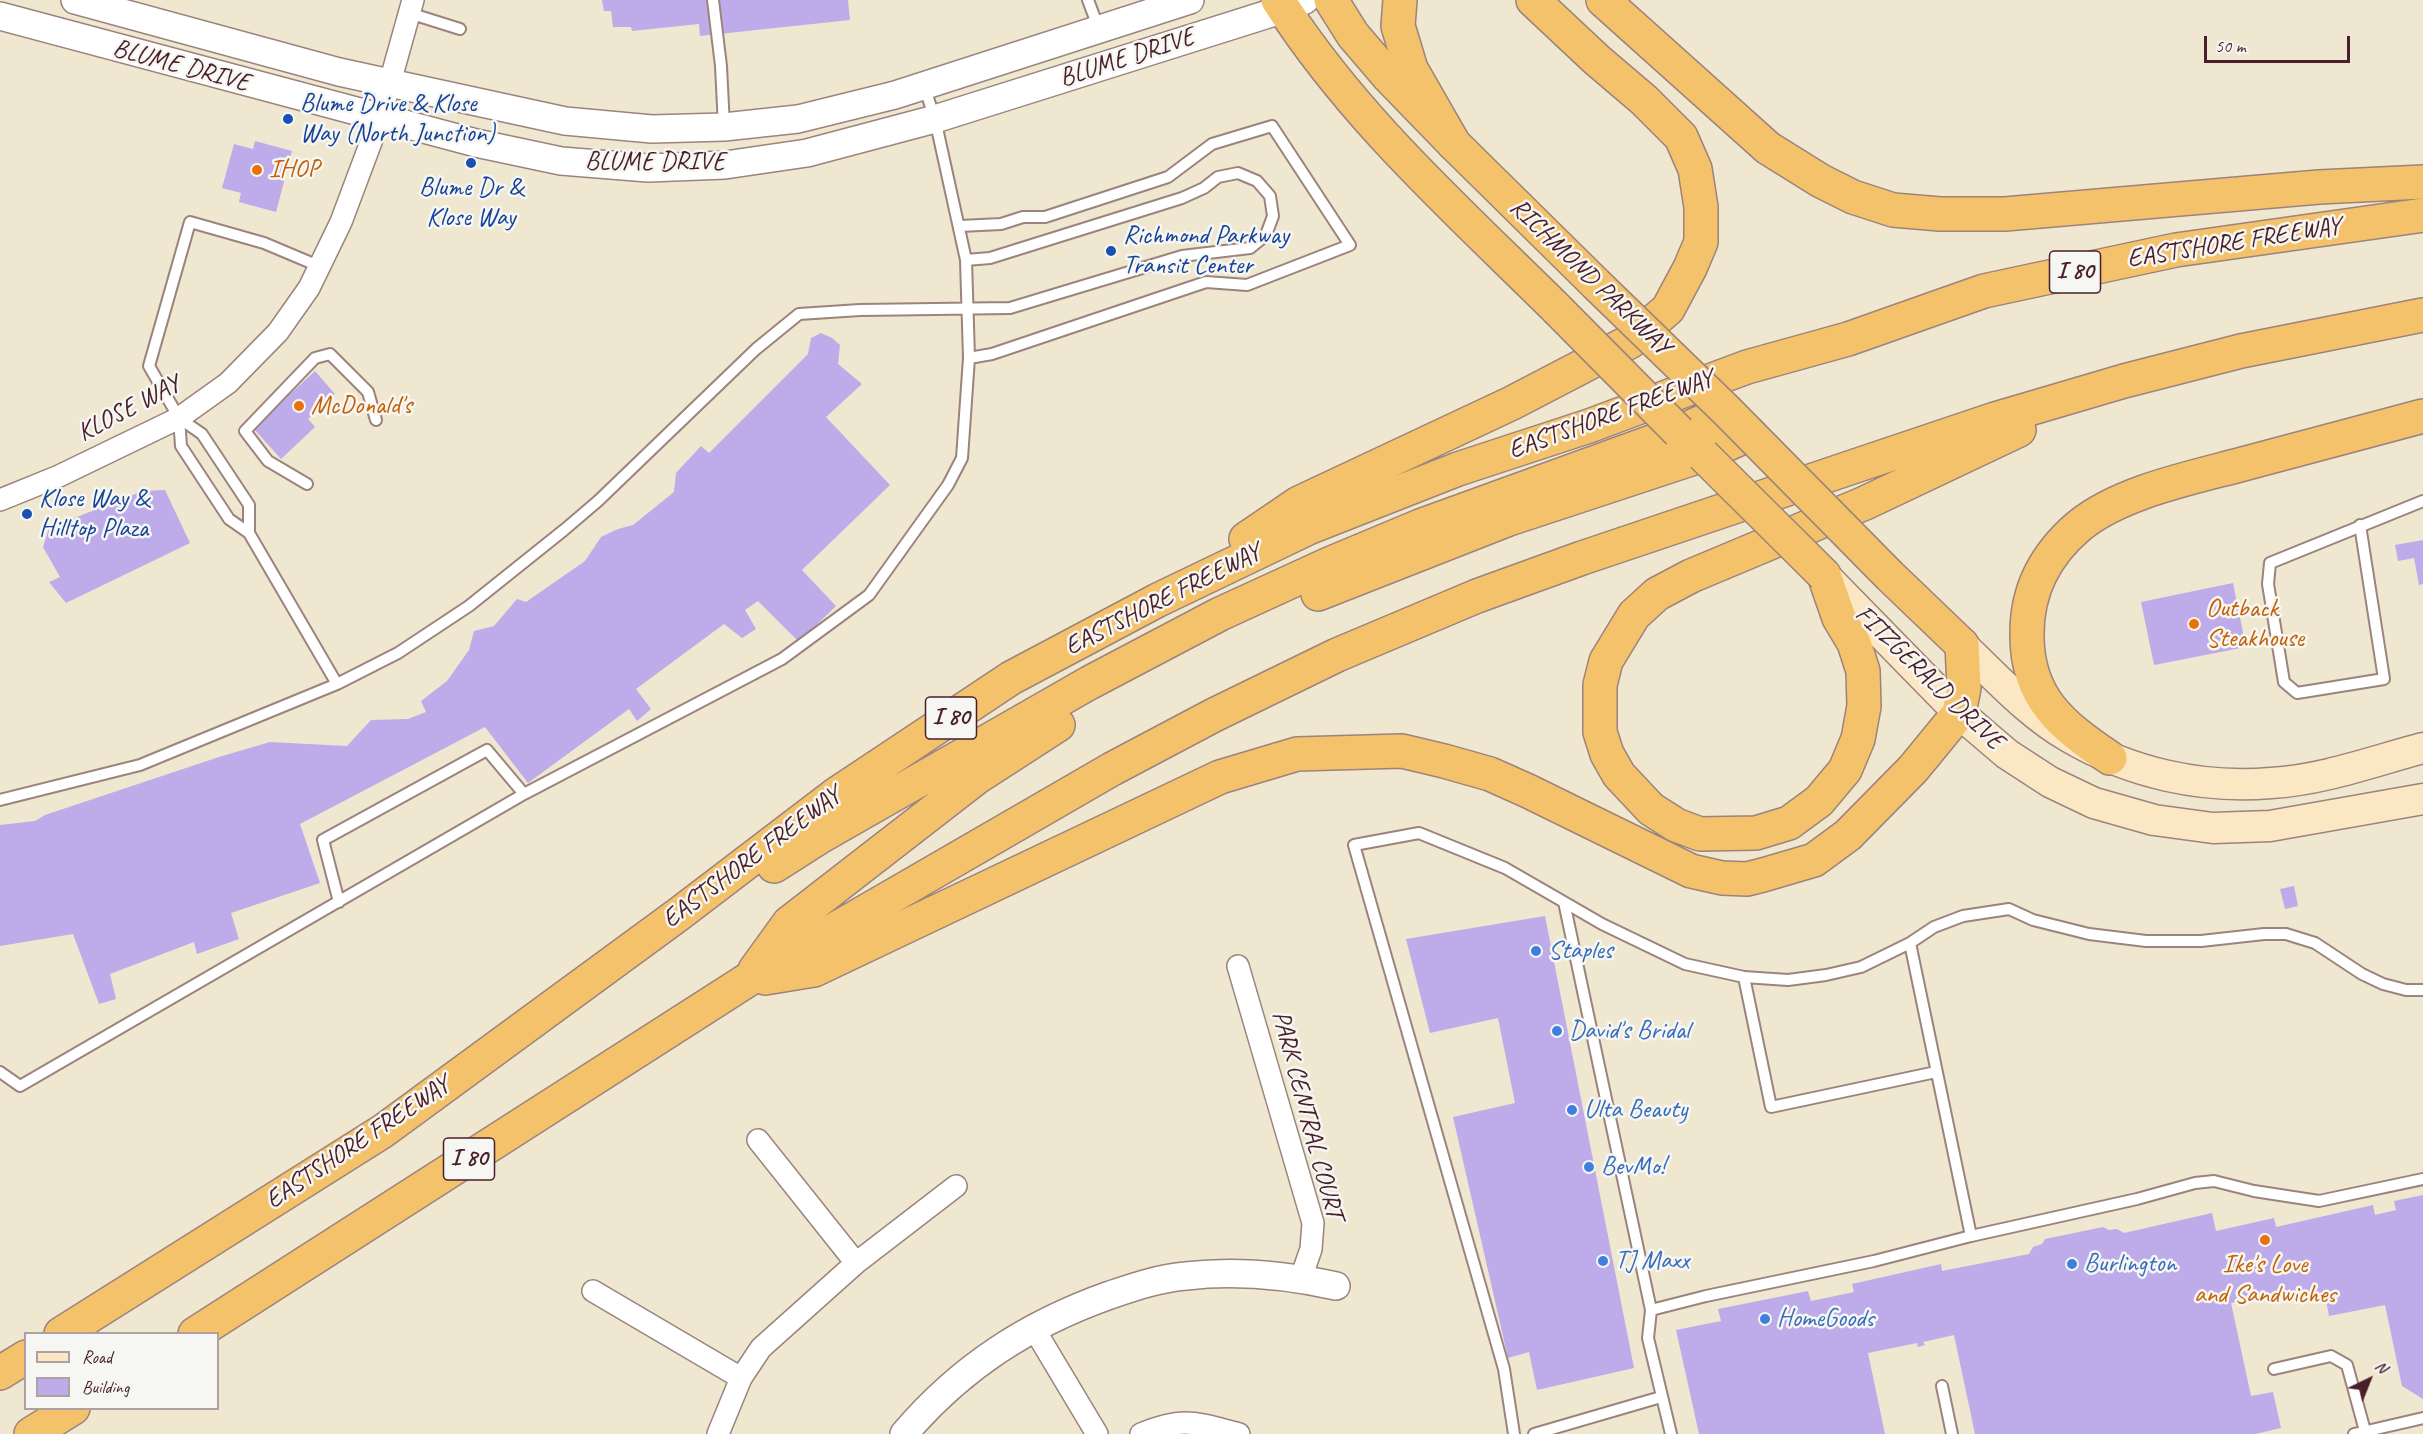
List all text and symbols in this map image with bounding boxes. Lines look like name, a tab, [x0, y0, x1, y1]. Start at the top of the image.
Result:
street label: BLUME DRIVE	[1056, 22, 1198, 94]
scale bar	[2207, 24, 2352, 62]
street label: BLUME DRIVE	[109, 33, 253, 99]
text: 50 m	[2215, 35, 2246, 57]
place label: Blume Drive & Klose Way (North Junction)	[300, 88, 495, 150]
marker: Blume Drive & Klose Way (North Junction)	[281, 112, 295, 126]
street label: BLUME DRIVE	[585, 146, 725, 178]
place label: IHOP	[269, 154, 319, 186]
marker: Blume Dr & Klose Way	[464, 156, 478, 170]
marker: IHOP	[250, 163, 264, 177]
place label: Blume Dr & Klose Way	[419, 172, 523, 234]
street label: RICHMOND PARKWAY	[1503, 192, 1677, 362]
street label: EASTSHORE FREEWAY	[2125, 211, 2343, 275]
place label: Richmond Parkway Transit Center	[1123, 220, 1289, 282]
marker: Richmond Parkway Transit Center	[1104, 244, 1118, 258]
road number: I 80	[2050, 251, 2100, 293]
street label: EASTSHORE FREEWAY	[1504, 363, 1718, 467]
street label: KLOSE WAY	[72, 369, 186, 449]
place label: McDonald's	[311, 390, 412, 422]
marker: McDonald's	[292, 399, 306, 413]
place label: Klose Way & Hilltop Plaza	[39, 483, 149, 544]
marker: Klose Way & Hilltop Plaza	[20, 507, 34, 521]
street label: EASTSHORE FREEWAY	[1060, 537, 1266, 663]
place label: Outback Steakhouse	[2206, 593, 2304, 654]
street label: FITZGERALD DRIVE	[1848, 599, 2010, 757]
marker: Outback Steakhouse	[2187, 617, 2201, 631]
road number: I 80	[926, 697, 976, 739]
street label: EASTSHORE FREEWAY	[657, 781, 847, 935]
place label: Staples	[1548, 935, 1613, 967]
marker: Staples	[1529, 944, 1543, 958]
street label: PARK CENTRAL COURT	[1264, 1008, 1350, 1222]
place label: David's Bridal	[1569, 1015, 1690, 1047]
marker: David's Bridal	[1550, 1024, 1564, 1038]
street label: EASTSHORE FREEWAY	[260, 1070, 456, 1216]
place label: Ulta Beauty	[1584, 1094, 1687, 1126]
marker: Ulta Beauty	[1565, 1103, 1579, 1117]
road number: I 80	[444, 1138, 494, 1180]
place label: BevMo!	[1601, 1151, 1665, 1183]
marker: BevMo!	[1582, 1160, 1596, 1174]
marker: Ike's Love and Sandwiches	[2258, 1233, 2272, 1247]
place label: TJ Maxx	[1615, 1245, 1689, 1277]
place label: Burlington	[2084, 1248, 2176, 1280]
place label: Ike's Love and Sandwiches	[2194, 1249, 2336, 1310]
marker: TJ Maxx	[1596, 1254, 1610, 1268]
marker: Burlington	[2065, 1257, 2079, 1271]
place label: HomeGoods	[1777, 1303, 1874, 1335]
marker: HomeGoods	[1758, 1312, 1772, 1326]
legend	[24, 1332, 219, 1410]
text: Road	[82, 1346, 112, 1368]
north arrow	[2339, 1350, 2399, 1410]
text: N	[2371, 1356, 2392, 1378]
text: Building	[82, 1376, 129, 1398]

